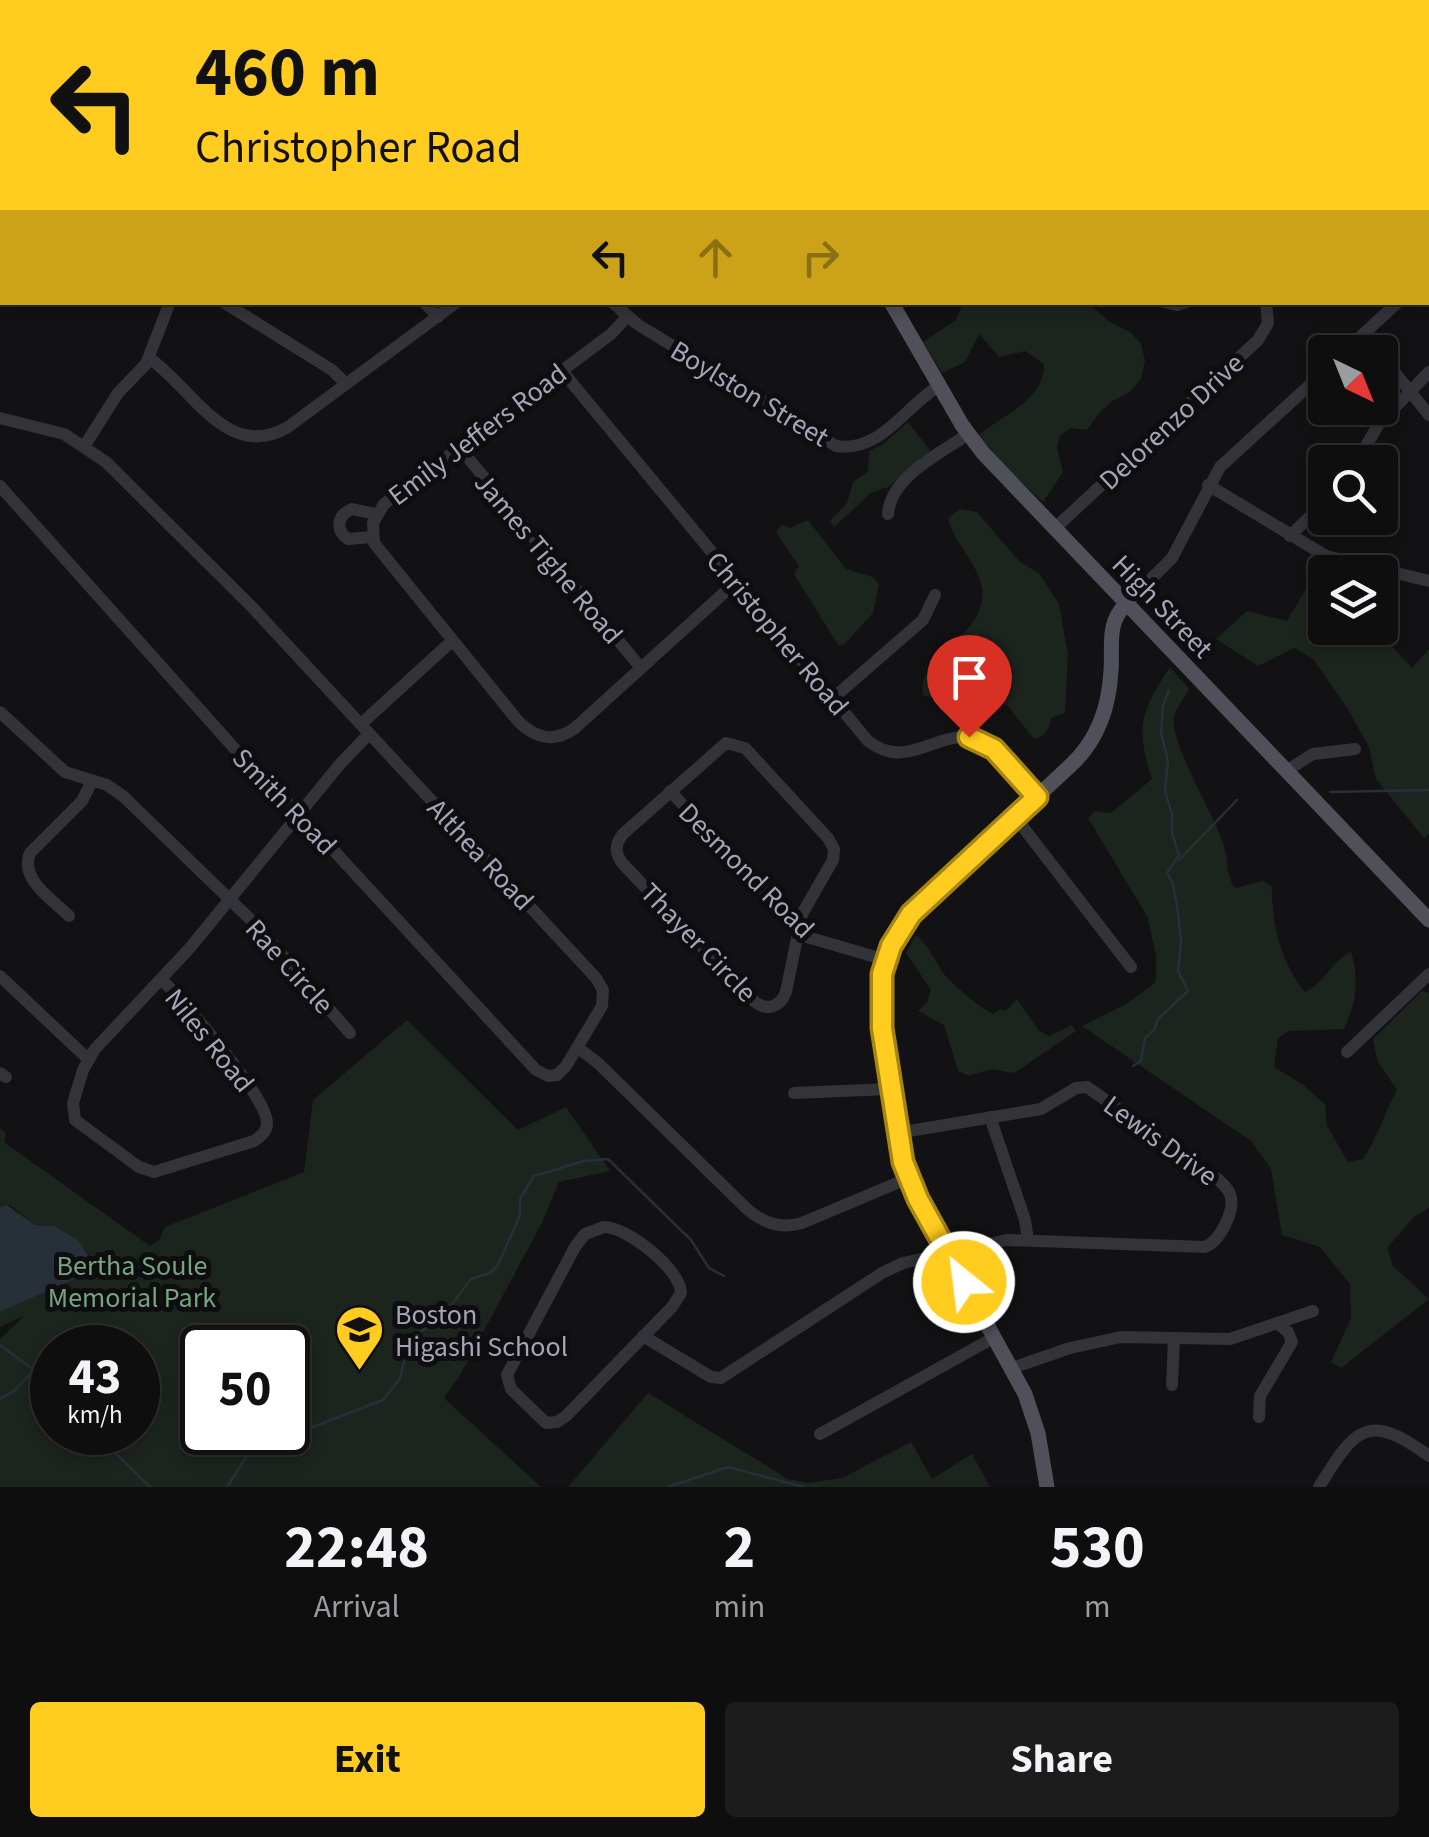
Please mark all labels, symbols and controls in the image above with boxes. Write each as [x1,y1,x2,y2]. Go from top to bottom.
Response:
text: 460 m [195,23,380,123]
icon: left [30,40,160,170]
text: Christopher Road [195,116,522,180]
icon: left [583,230,638,285]
icon: ahead [688,230,743,285]
icon: right [793,230,848,285]
street label: Boylston Street [663,331,837,457]
north arrow [1308,335,1398,425]
map controls [1308,335,1398,645]
street label: Delorenzo Drive [1090,344,1253,499]
street label: Emily Jeffers Road [380,354,575,515]
button: search [1308,445,1398,535]
street label: James Tighe Road [465,464,632,653]
street label: Christopher Road [697,543,858,724]
street label: High Street [1103,546,1222,668]
button: layers [1308,555,1398,645]
pin [927,635,1012,738]
icon: arrive [942,650,997,705]
street label: Smith Road [223,739,346,864]
street label: Althea Road [418,790,543,920]
street label: Desmond Road [669,794,823,948]
street label: Thayer Circle [631,874,766,1011]
street label: Rae Circle [236,910,343,1023]
street label: Niles Road [155,980,264,1101]
street label: Lewis Drive [1095,1086,1226,1196]
position arrow [912,1230,1016,1334]
park label: Bertha Soule Memorial Park [48,1246,216,1318]
place label: Boston Higashi School [395,1295,568,1367]
school or university icon: Boston Higashi School [334,1304,386,1372]
speed limit sign: 50 [180,1325,310,1455]
text: 43 [69,1342,121,1413]
text: km/h [67,1397,123,1433]
text: 22:48 [284,1506,429,1591]
text: 2 [724,1506,755,1591]
text: 530 [1050,1506,1145,1591]
text: Arrival [314,1584,400,1630]
text: min [713,1584,765,1630]
text: m [1084,1584,1110,1630]
button: Exit [30,1702,705,1817]
button: Share [725,1702,1399,1817]

